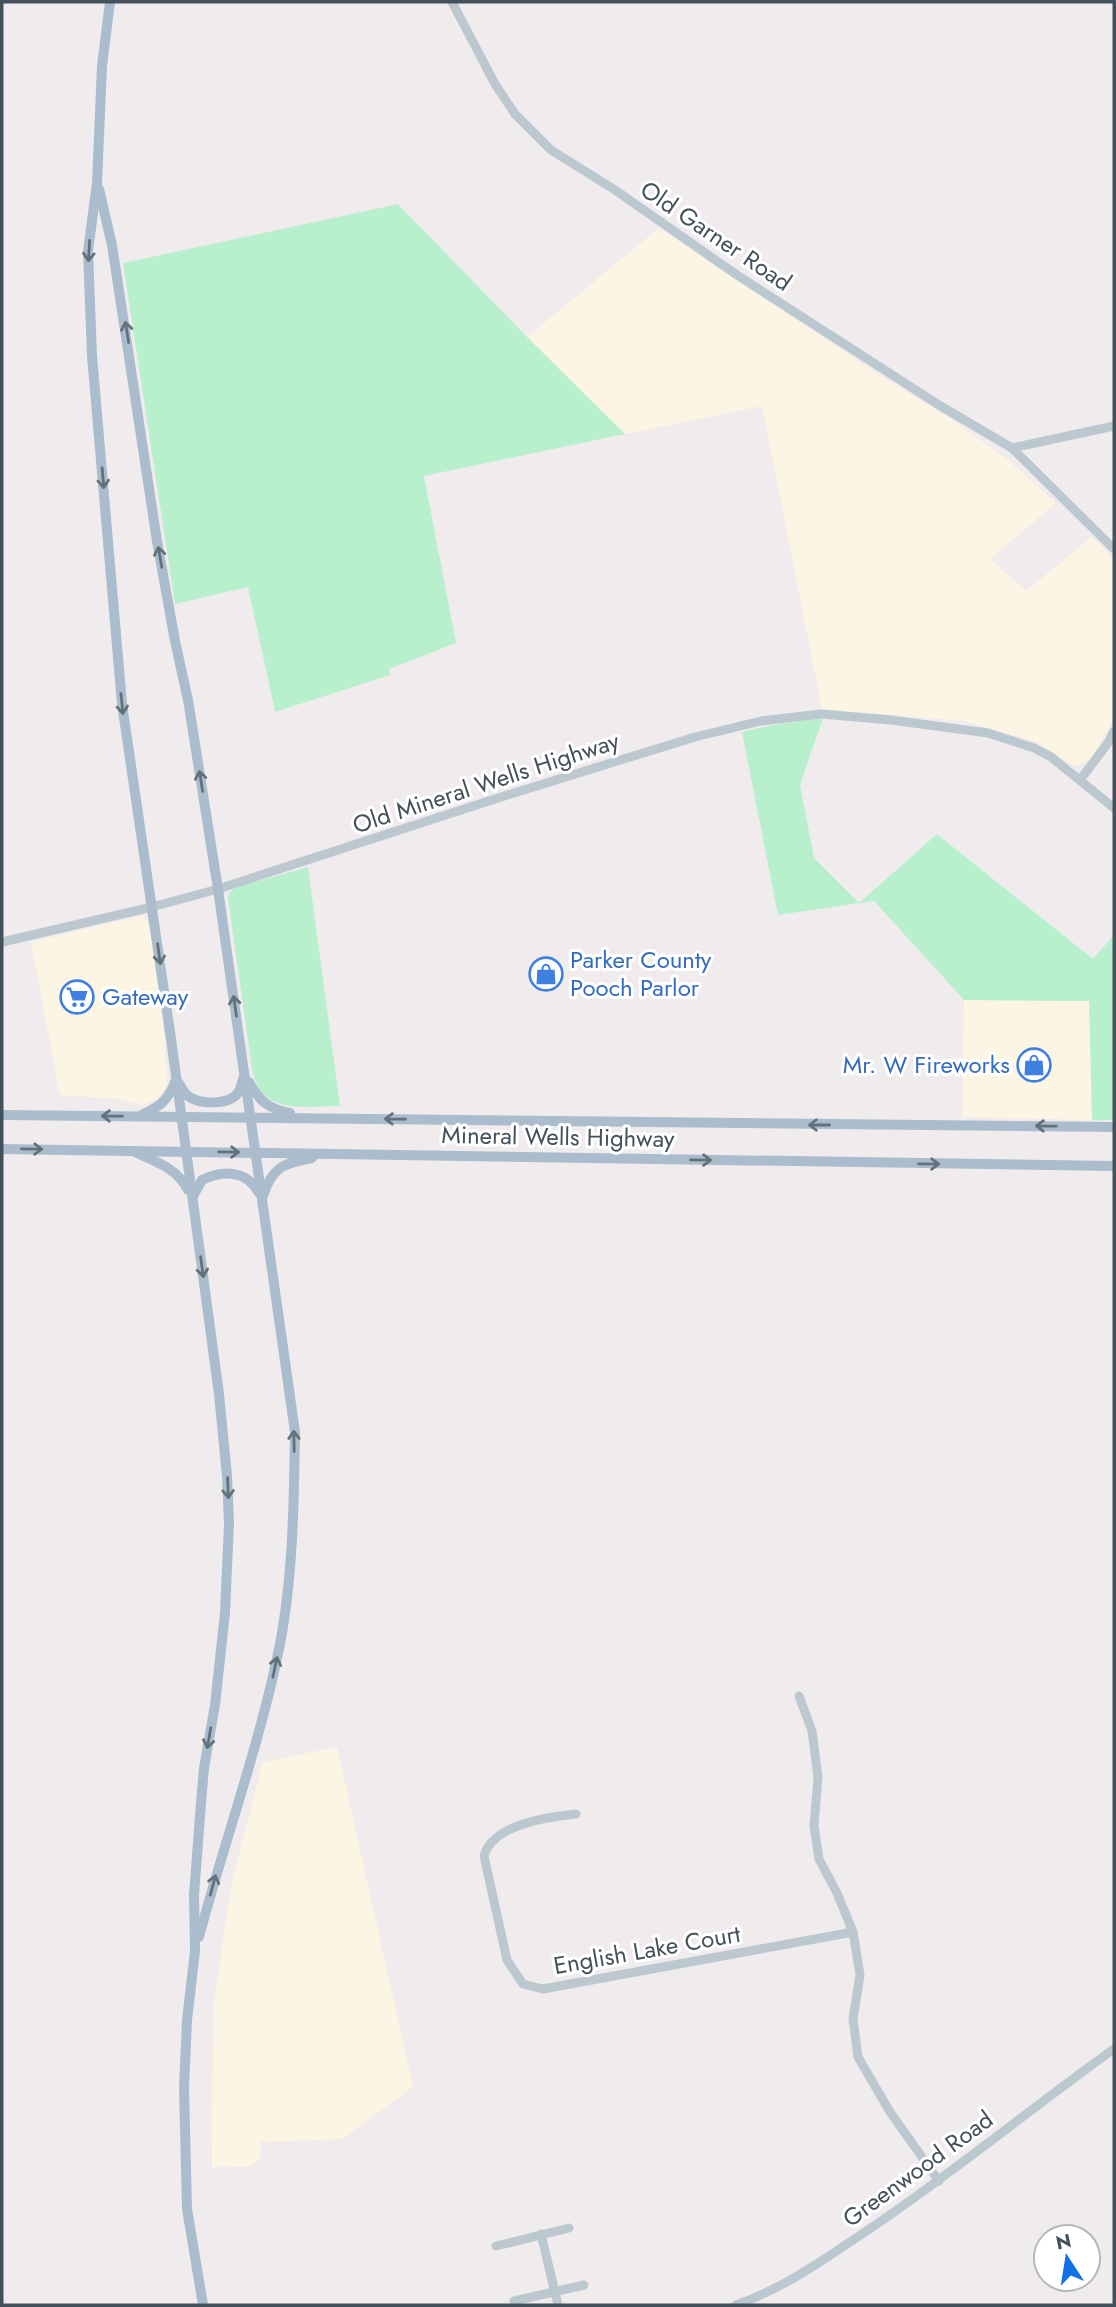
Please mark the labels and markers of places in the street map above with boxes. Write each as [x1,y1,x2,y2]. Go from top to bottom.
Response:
place label: Parker County Pooch Parlor [570,942,712,1005]
shop icon: Parker County Pooch Parlor [527,955,565,993]
supermarket icon: Gateway [58,978,96,1016]
place label: Gateway [102,979,189,1014]
shop icon: Mr. W Fireworks [1015,1046,1053,1084]
place label: Mr. W Fireworks [843,1047,1010,1082]

